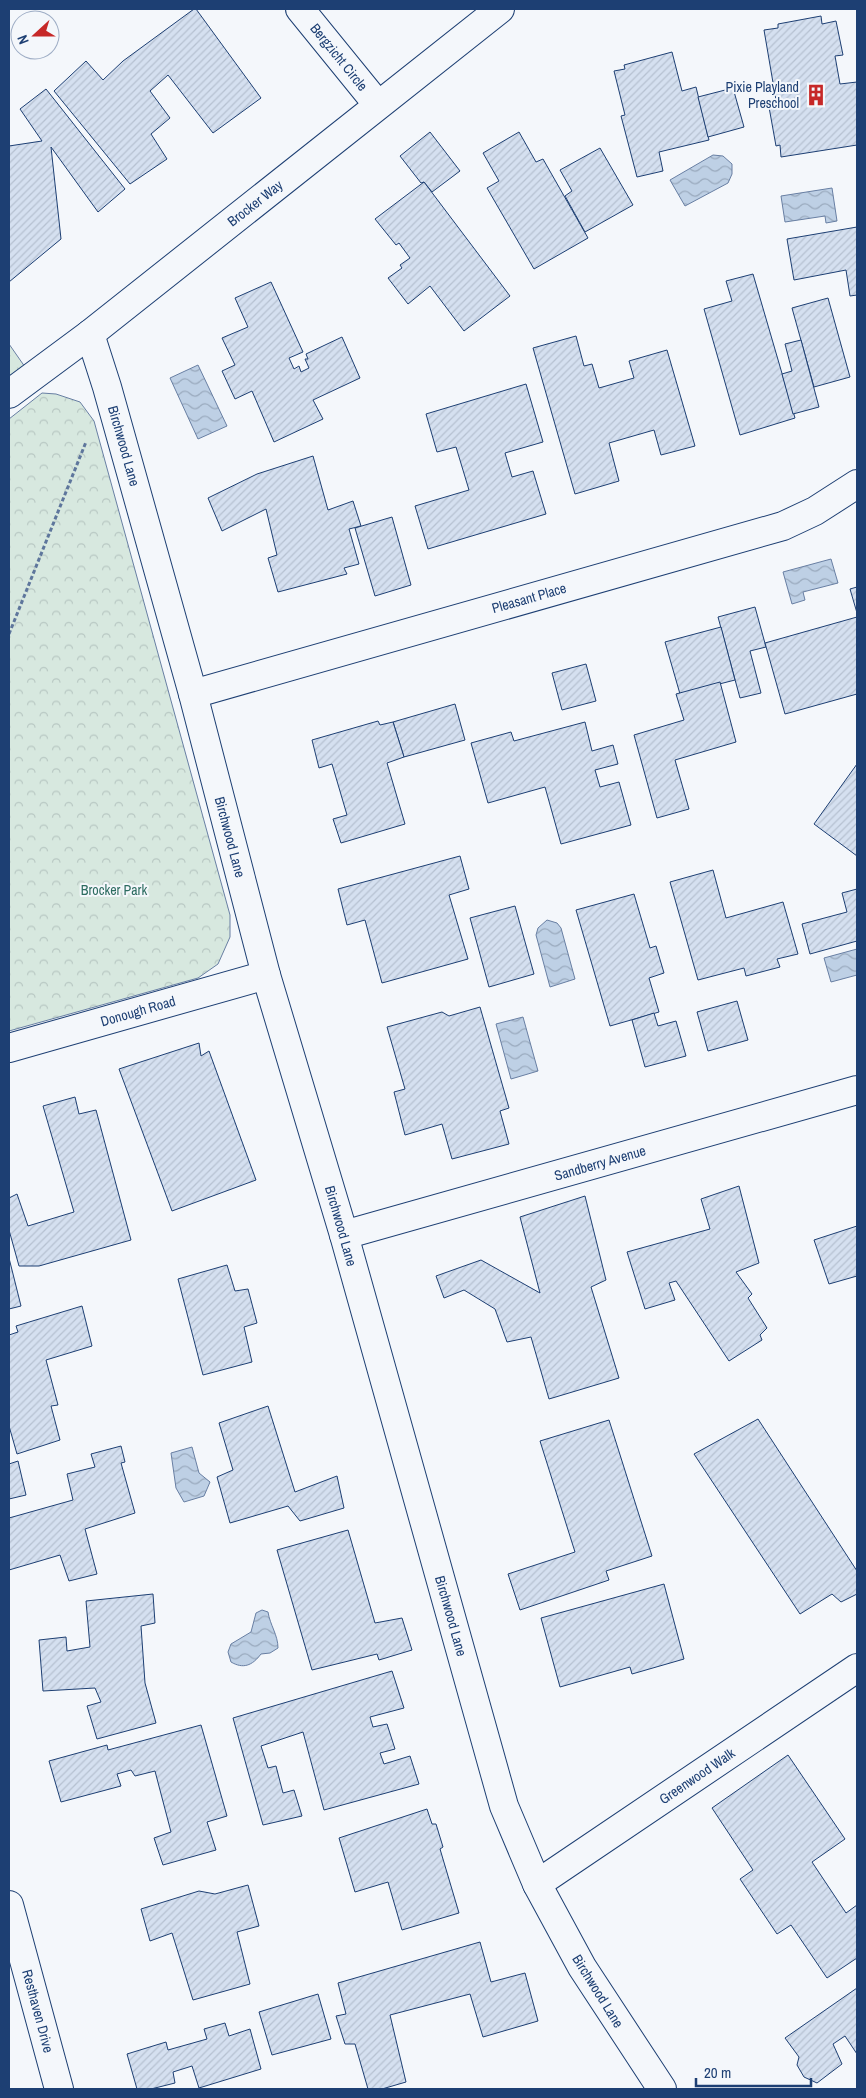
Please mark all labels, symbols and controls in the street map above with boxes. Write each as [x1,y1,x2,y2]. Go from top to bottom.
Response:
north arrow [10,10,60,60]
street label: Bergzicht Circle [306,20,372,94]
text: N [13,33,33,47]
place label: Pixie Playland Preschool [726,78,799,112]
building icon: Pixie Playland Preschool [803,82,829,108]
street label: Brocker Way [224,176,286,230]
street label: Birchwood Lane [104,404,144,488]
street label: Pleasant Place [490,579,568,617]
street label: Birchwood Lane [211,795,249,879]
park label: Brocker Park [81,881,147,899]
street label: Donough Road [98,992,178,1030]
street label: Sandberry Avenue [552,1141,648,1185]
street label: Birchwood Lane [321,1184,361,1268]
street label: Birchwood Lane [431,1574,471,1658]
street label: Greenwood Walk [656,1744,739,1808]
street label: Birchwood Lane [568,1951,628,2031]
street label: Resthaven Drive [18,1967,58,2055]
scale bar [696,2056,811,2088]
text: 20 m [704,2062,731,2083]

